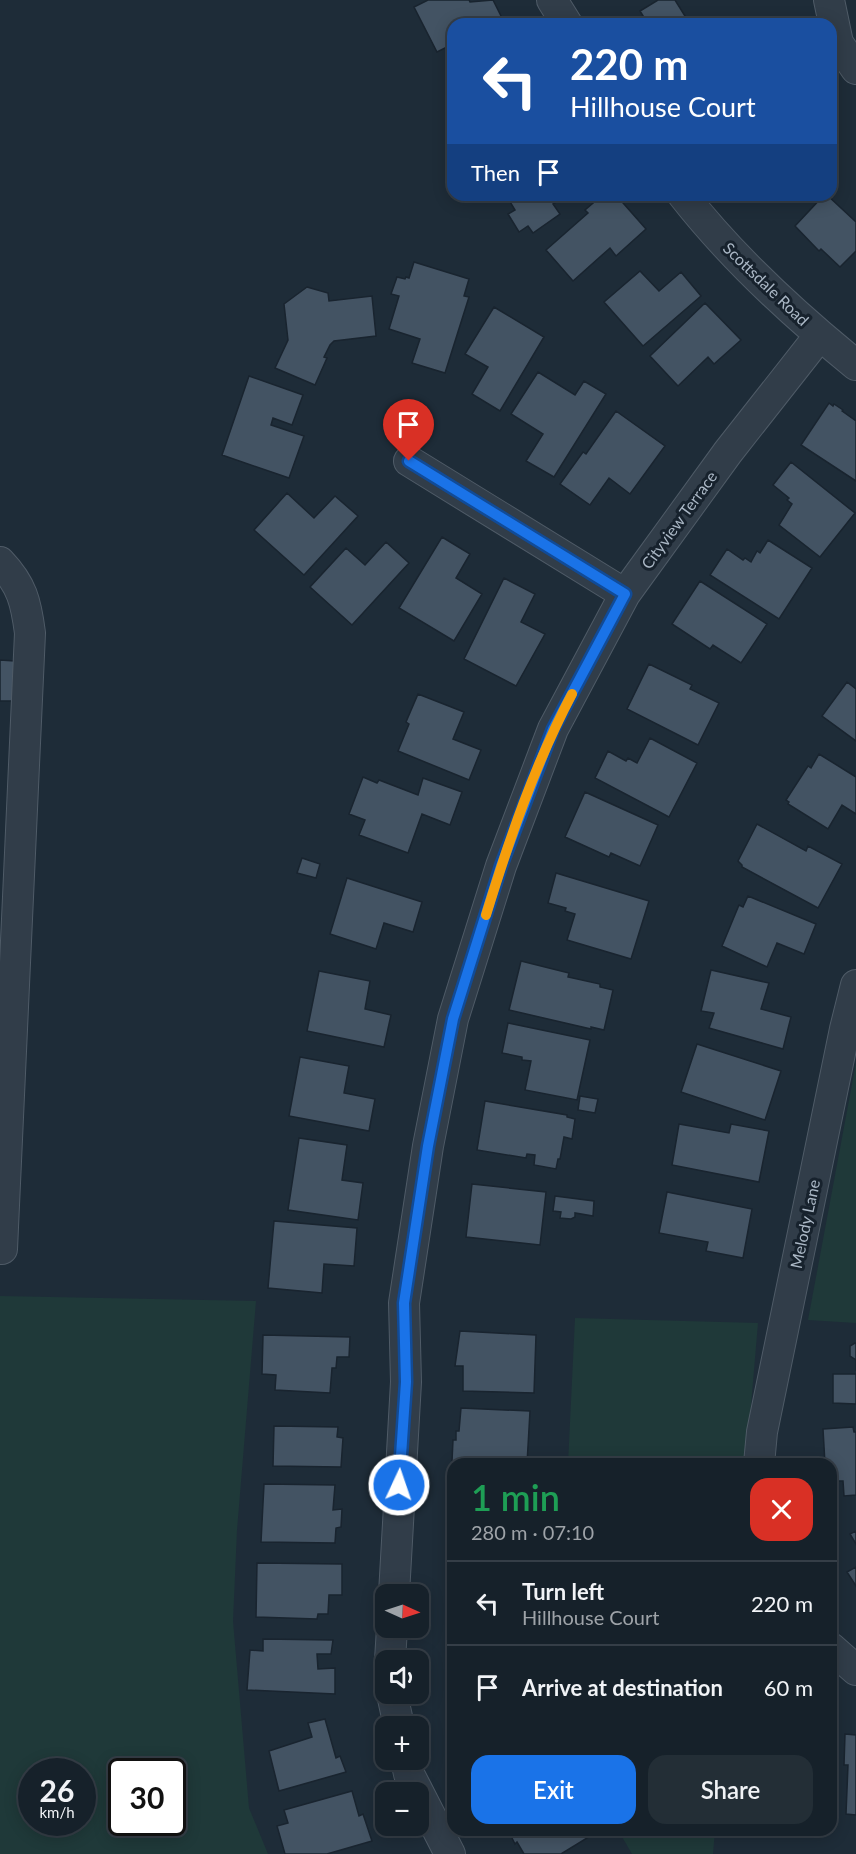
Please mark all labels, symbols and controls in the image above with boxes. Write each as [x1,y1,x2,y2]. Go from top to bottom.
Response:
text: 220 m [570,39,688,89]
icon: left [471,42,549,120]
text: Hillhouse Court [570,90,756,123]
icon: arrive [532,156,565,189]
text: Then [471,159,520,186]
street label: Scottsdale Road [720,238,813,329]
pin [383,399,434,461]
icon: arrive [392,408,425,441]
street label: Cityview Terrace [637,467,720,572]
street label: Melody Lane [786,1178,823,1270]
position arrow [367,1453,431,1517]
text: 1 min [471,1475,560,1519]
button: close [750,1478,813,1541]
text: 280 m · 07:10 [471,1520,594,1544]
text: Turn left [522,1578,604,1605]
north arrow [375,1584,429,1638]
map controls [375,1584,429,1836]
icon: left [471,1587,504,1620]
text: 220 m [751,1590,813,1617]
text: Hillhouse Court [522,1605,659,1629]
button: sound [375,1650,429,1704]
icon: arrive [471,1671,504,1704]
text: Arrive at destination [522,1674,723,1701]
text: 60 m [764,1674,813,1701]
button: + [375,1716,429,1770]
button: Exit [471,1755,636,1824]
button: Share [648,1755,813,1824]
speed limit sign: 30 [108,1758,186,1836]
text: 26 [40,1772,74,1808]
button: − [375,1782,429,1836]
text: km/h [39,1803,75,1821]

